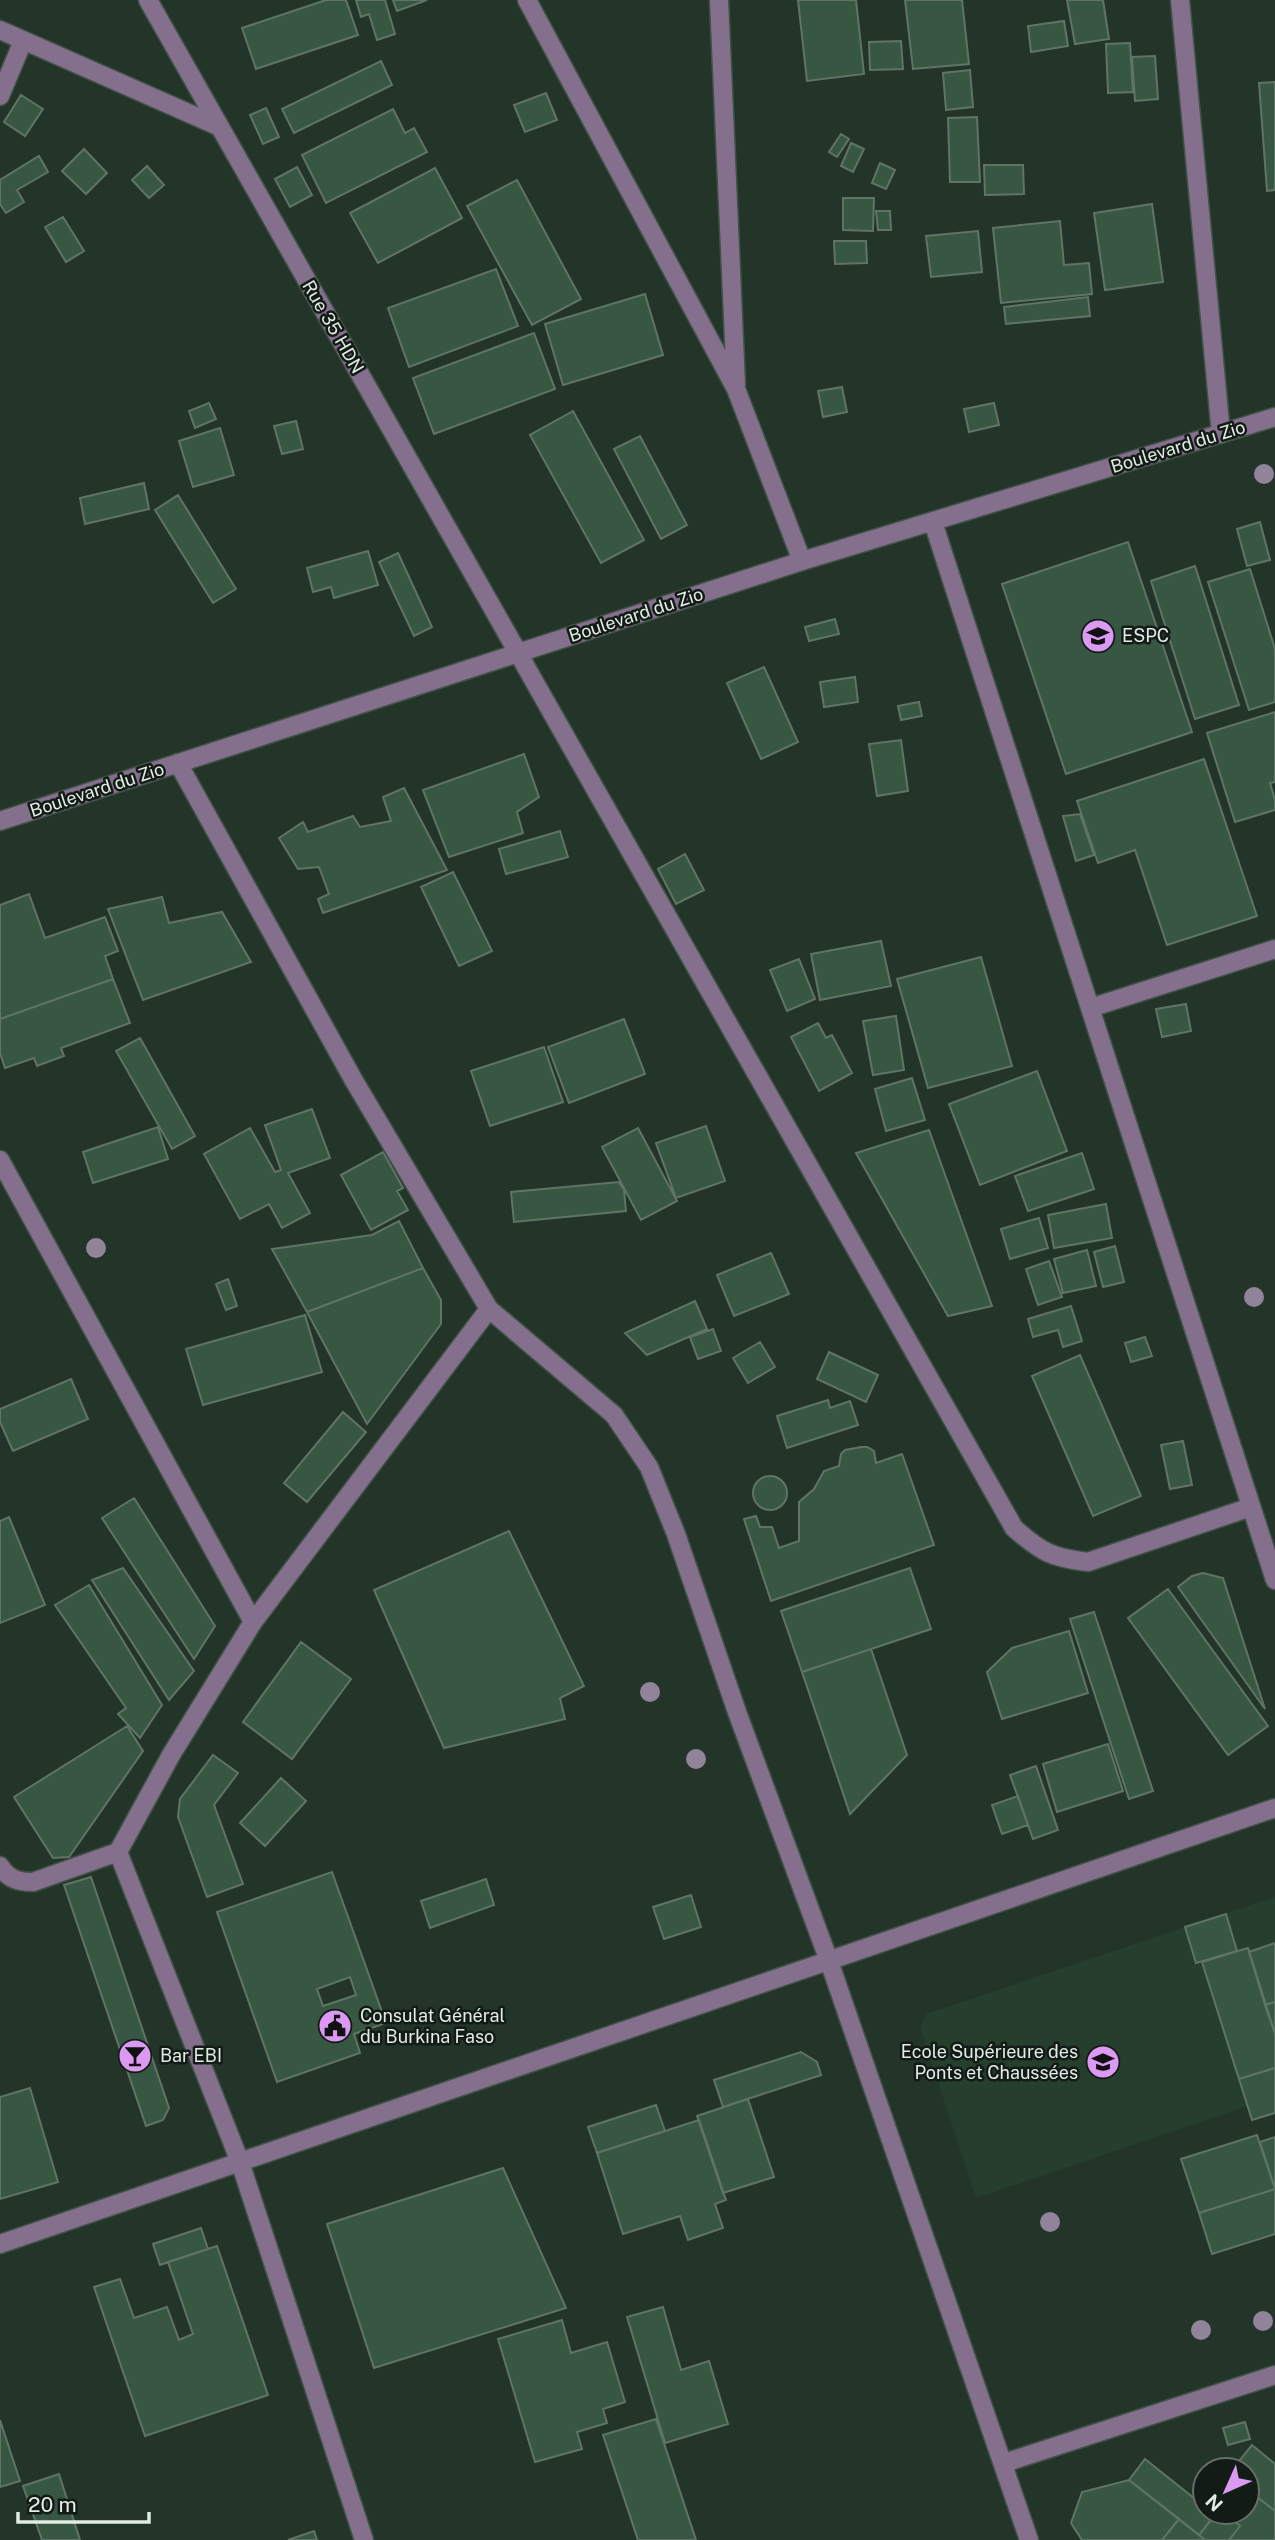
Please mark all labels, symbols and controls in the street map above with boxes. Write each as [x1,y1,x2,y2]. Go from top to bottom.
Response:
street label: Rue 35 HDN [298,276,369,377]
street label: Boulevard du Zio [1108,416,1248,477]
street label: Boulevard du Zio [566,583,706,646]
school or university icon: ESPC [1079,617,1117,655]
place label: ESPC [1122,625,1169,646]
street label: Boulevard du Zio [27,758,167,821]
place label: Consulat Général du Burkina Faso [360,2005,505,2047]
public building icon: Consulat Général du Burkina Faso [316,2007,354,2045]
bar icon: Bar EBI [116,2037,154,2075]
place label: Ecole Supérieure des Ponts et Chaussées [901,2041,1078,2083]
school or university icon: Ecole Supérieure des Ponts et Chaussées [1084,2043,1122,2081]
place label: Bar EBI [160,2045,222,2066]
north arrow [1191,2456,1261,2526]
scale bar [18,2480,149,2524]
text: N [1201,2490,1227,2516]
text: 20 m [28,2492,77,2517]

